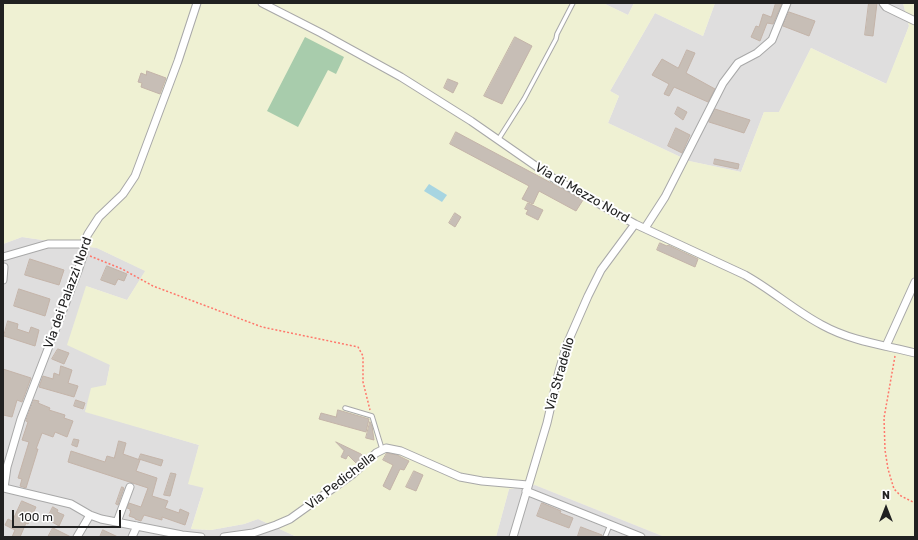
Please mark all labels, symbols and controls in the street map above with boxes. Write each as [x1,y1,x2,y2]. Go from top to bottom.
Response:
street label: Via di Mezzo Nord [532,160,632,226]
street label: Via dei Palazzi Nord [41,235,95,351]
street label: Via Stradello [542,335,578,413]
street label: Via Pedichella [303,449,379,513]
north arrow [866,488,906,528]
text: N [882,489,890,502]
scale bar [14,502,123,528]
text: 100 m [19,510,53,524]

